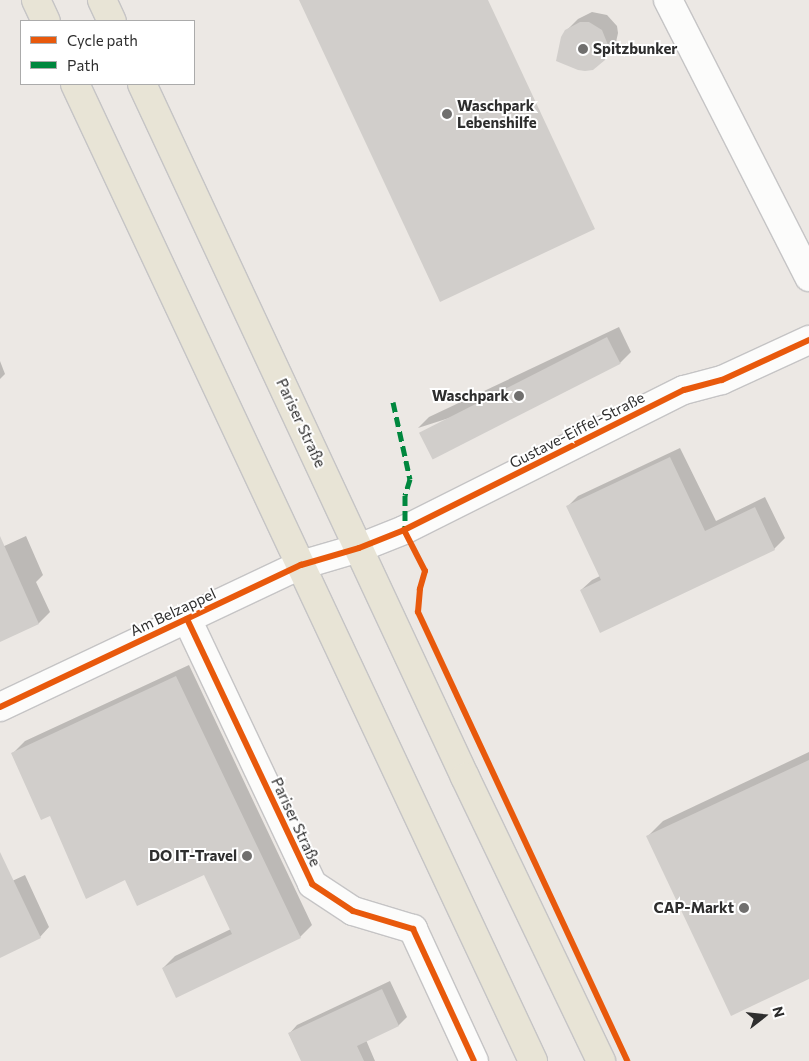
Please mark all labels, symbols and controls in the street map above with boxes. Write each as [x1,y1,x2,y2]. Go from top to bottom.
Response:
legend [20,20,195,85]
text: Cycle path [67,31,138,49]
place label: Spitzbunker [593,40,678,58]
marker: Spitzbunker [577,43,589,55]
text: Path [67,56,99,74]
place label: Waschpark Lebenshilfe [457,96,537,131]
marker: Waschpark Lebenshilfe [441,108,453,120]
street label: Pariser Straße [273,376,329,470]
place label: Waschpark [432,387,509,405]
street label: Gustave-Eiffel-Straße [506,388,648,472]
marker: Waschpark [513,390,525,402]
street label: Am Belzappel [127,584,219,640]
street label: Pariser Straße [268,775,324,869]
place label: DO IT-Travel [149,847,237,865]
marker: DO IT-Travel [241,850,253,862]
place label: CAP-Markt [654,899,734,917]
marker: CAP-Markt [738,902,750,914]
north arrow [739,991,789,1041]
text: N [769,1004,789,1019]

